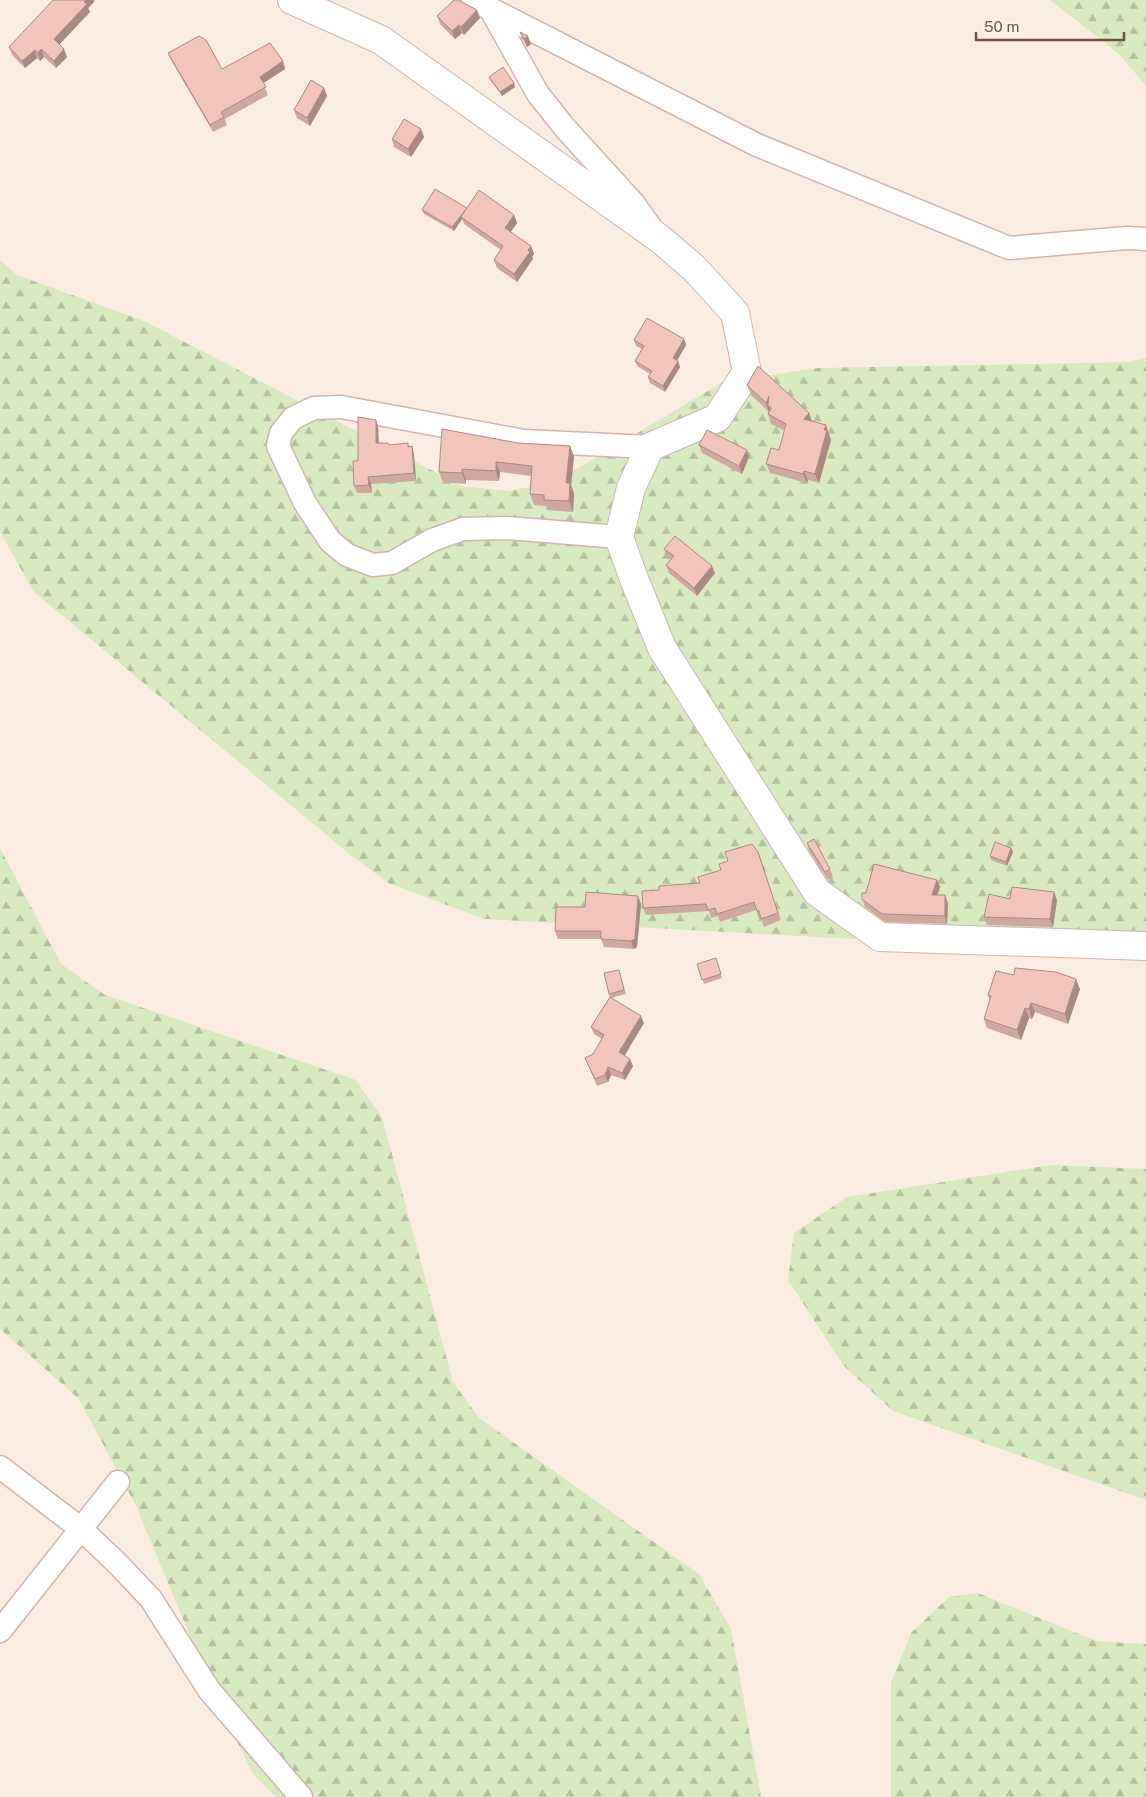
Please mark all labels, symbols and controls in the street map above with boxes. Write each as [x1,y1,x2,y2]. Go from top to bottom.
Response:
scale bar [976,10,1124,42]
text: 50 m [984,18,1019,35]

